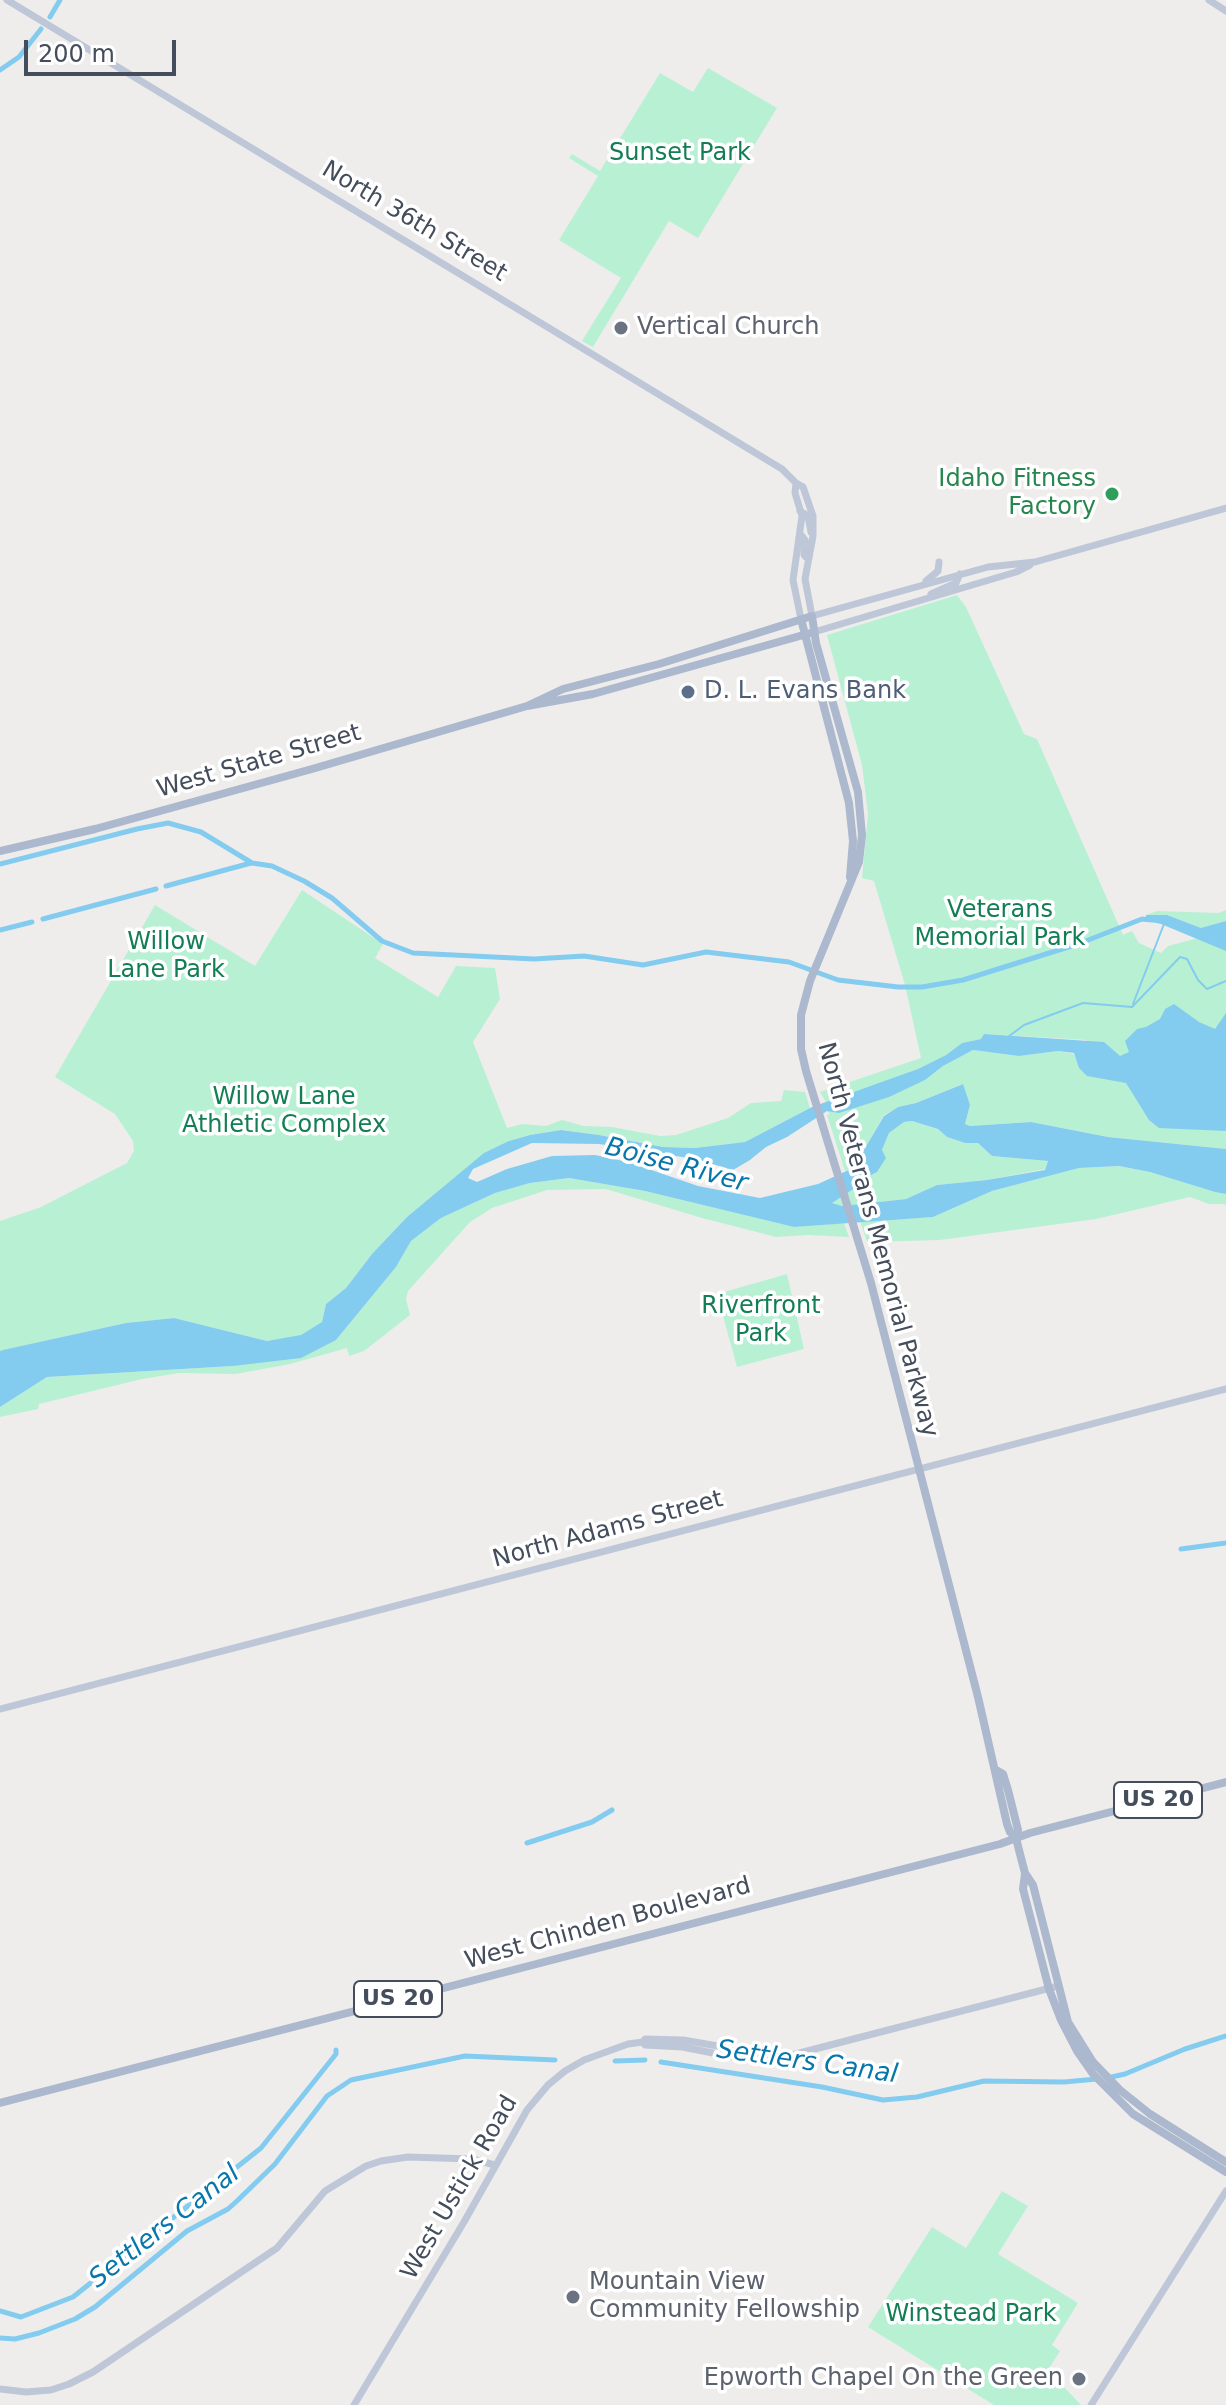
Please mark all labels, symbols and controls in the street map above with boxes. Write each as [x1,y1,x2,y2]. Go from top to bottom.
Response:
scale bar [28,24,180,74]
text: 200 m [38,40,115,68]
park label: Sunset Park [609,140,751,168]
street label: North 36th Street [316,155,512,289]
place label: Vertical Church [637,314,819,342]
marker: Vertical Church [612,319,630,337]
place label: Idaho Fitness Factory [938,466,1096,522]
marker: Idaho Fitness Factory [1103,485,1121,503]
place label: D. L. Evans Bank [704,678,906,706]
marker: D. L. Evans Bank [679,683,697,701]
street label: West State Street [154,719,364,805]
park label: Veterans Memorial Park [915,897,1085,953]
park label: Willow Lane Park [107,929,225,985]
street label: North Veterans Memorial Parkway [810,1039,944,1441]
park label: Willow Lane Athletic Complex [182,1084,386,1140]
water label: Boise River [601,1132,751,1200]
park label: Riverfront Park [701,1293,821,1349]
street label: North Adams Street [490,1485,726,1575]
road number: US 20 [1114,1782,1202,1818]
street label: West Chinden Boulevard [462,1872,754,1976]
road number: US 20 [354,1981,442,2017]
water label: Settlers Canal [715,2035,899,2091]
street label: West Ustick Road [396,2091,524,2285]
water label: Settlers Canal [84,2159,246,2295]
place label: Mountain View Community Fellowship [589,2269,860,2325]
marker: Mountain View Community Fellowship [564,2288,582,2306]
park label: Winstead Park [885,2301,1057,2329]
place label: Epworth Chapel On the Green [704,2365,1063,2393]
marker: Epworth Chapel On the Green [1070,2370,1088,2388]

